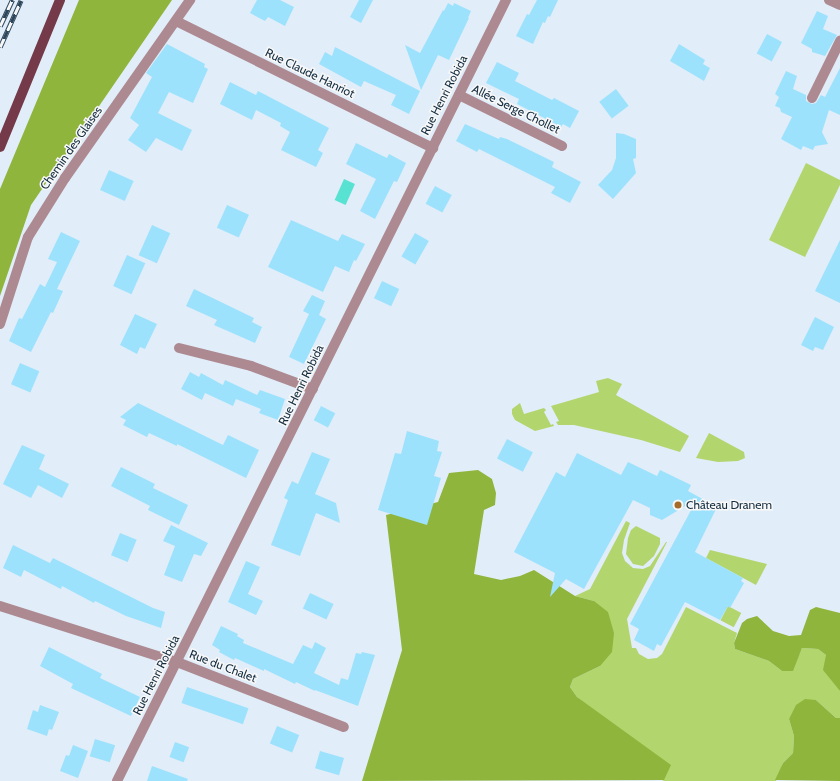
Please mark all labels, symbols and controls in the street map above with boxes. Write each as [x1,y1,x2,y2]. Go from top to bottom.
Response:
street label: Rue Claude Hanriot [263,45,357,101]
street label: Rue Henri Robida [418,53,470,137]
street label: Allée Serge Chollet [470,82,562,136]
street label: Chemin des Glaises [37,104,105,192]
street label: Rue Henri Robida [275,342,327,428]
place label: Château Dranem [686,498,772,512]
marker: Château Dranem [673,500,683,510]
street label: Rue Henri Robida [130,633,182,717]
street label: Rue du Chalet [188,647,258,685]

